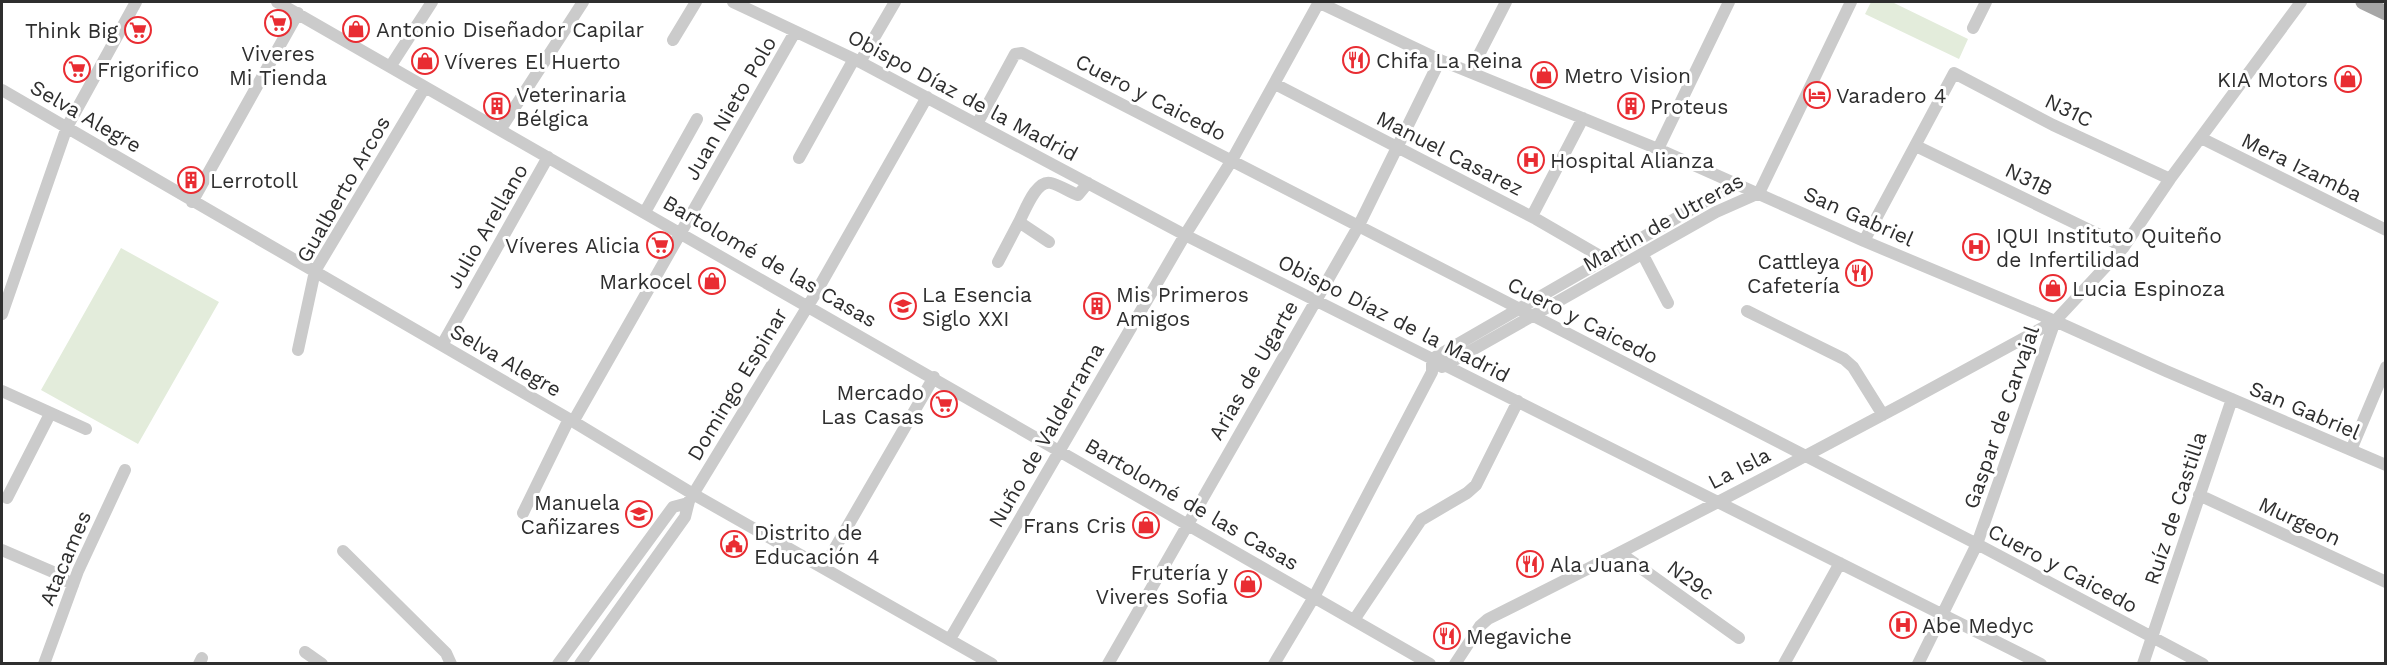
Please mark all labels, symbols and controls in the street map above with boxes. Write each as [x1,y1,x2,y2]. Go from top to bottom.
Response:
supermarket icon: Viveres Mi Tienda [263,8,293,38]
shop icon: Antonio Diseñador Capilar [341,14,371,44]
supermarket icon: Think Big [123,15,153,45]
place label: Antonio Diseñador Capilar [376,17,645,42]
place label: Think Big [25,18,119,43]
street label: Obispo Díaz de la Madrid [844,24,1082,166]
street label: Juan Nieto Polo [679,31,781,185]
place label: Viveres Mi Tienda [229,41,327,90]
restaurant icon: Chifa La Reina [1341,45,1371,75]
shop icon: Víveres El Huerto [410,46,440,76]
street label: Cuero y Caicedo [1071,48,1231,146]
place label: Chifa La Reina [1376,48,1523,73]
place label: Víveres El Huerto [444,49,621,74]
supermarket icon: Frigorifico [62,54,92,84]
place label: Frigorifico [97,57,199,82]
shop icon: Metro Vision [1529,60,1559,90]
place label: Metro Vision [1564,63,1691,88]
shop icon: KIA Motors [2333,64,2363,94]
place label: KIA Motors [2217,67,2328,92]
street label: Selva Alegre [26,74,146,158]
hotel icon: Varadero 4 [1802,80,1832,110]
place label: Veterinaria Bélgica [516,82,627,131]
place label: Varadero 4 [1836,83,1947,108]
street label: N31C [2041,88,2097,132]
building icon: Veterinaria Bélgica [482,91,512,121]
building icon: Proteus [1616,91,1646,121]
place label: Proteus [1650,94,1728,119]
street label: Manuel Casarez [1372,105,1528,201]
street label: Gualberto Arcos [291,111,395,267]
street label: Mera Izamba [2238,127,2366,207]
hospital icon: Hospital Alianza [1516,145,1546,175]
place label: Hospital Alianza [1550,148,1714,173]
street label: N31B [2001,157,2057,201]
street label: Julio Arellano [441,159,533,293]
building icon: Lerrotoll [176,165,206,195]
street label: Martin de Utreras [1578,167,1748,277]
place label: Lerrotoll [210,168,298,193]
street label: San Gabriel [1800,181,1919,252]
street label: Bartolomé de las Casas [659,190,881,332]
place label: IQUI Instituto Quiteño de Infertilidad [1996,223,2222,272]
supermarket icon: Víveres Alicia [645,230,675,260]
hospital icon: IQUI Instituto Quiteño de Infertilidad [1961,232,1991,262]
place label: Víveres Alicia [505,233,640,258]
street label: Obispo Díaz de la Madrid [1274,249,1514,387]
place label: Cattleya Cafetería [1747,249,1840,298]
restaurant icon: Cattleya Cafetería [1844,258,1874,288]
shop icon: Markocel [697,266,727,296]
place label: Markocel [599,269,693,294]
street label: Cuero y Caicedo [1503,271,1663,369]
shop icon: Lucia Espinoza [2038,273,2068,303]
place label: Lucia Espinoza [2072,276,2225,301]
place label: La Esencia Siglo XXI [922,282,1032,331]
place label: Mis Primeros Amigos [1116,282,1249,331]
school or university icon: La Esencia Siglo XXI [888,291,918,321]
building icon: Mis Primeros Amigos [1082,291,1112,321]
street label: Arias de Ugarte [1203,296,1303,444]
street label: Domingo Espinar [681,303,793,465]
street label: Selva Alegre [446,318,566,402]
street label: Gaspar de Carvajal [1958,322,2044,512]
street label: Nuño de Valderrama [983,338,1109,532]
street label: San Gabriel [2246,375,2365,445]
place label: Mercado Las Casas [821,380,924,429]
supermarket icon: Mercado Las Casas [929,389,959,419]
street label: Ruíz de Castilla [2138,428,2212,588]
street label: Bartolomé de las Casas [1081,433,1303,575]
street label: La Isla [1704,442,1774,494]
place label: Manuela Cañizares [521,490,620,539]
street label: Murgeon [2255,491,2345,551]
school or university icon: Manuela Cañizares [624,499,654,529]
street label: Atacames [34,507,96,609]
shop icon: Frans Cris [1131,510,1161,540]
place label: Frans Cris [1023,513,1126,538]
street label: Cuero y Caicedo [1984,518,2142,618]
place label: Distrito de Educación 4 [754,520,880,569]
public building icon: Distrito de Educación 4 [719,529,749,559]
restaurant icon: Ala Juana [1515,549,1545,579]
place label: Ala Juana [1550,552,1650,577]
street label: N29c [1662,554,1720,606]
place label: Frutería y Viveres Sofia [1096,560,1228,609]
shop icon: Frutería y Viveres Sofia [1233,569,1263,599]
hospital icon: Abe Medyc [1888,610,1918,640]
place label: Abe Medyc [1922,613,2034,638]
restaurant icon: Megaviche [1432,621,1462,651]
place label: Megaviche [1466,624,1572,649]

